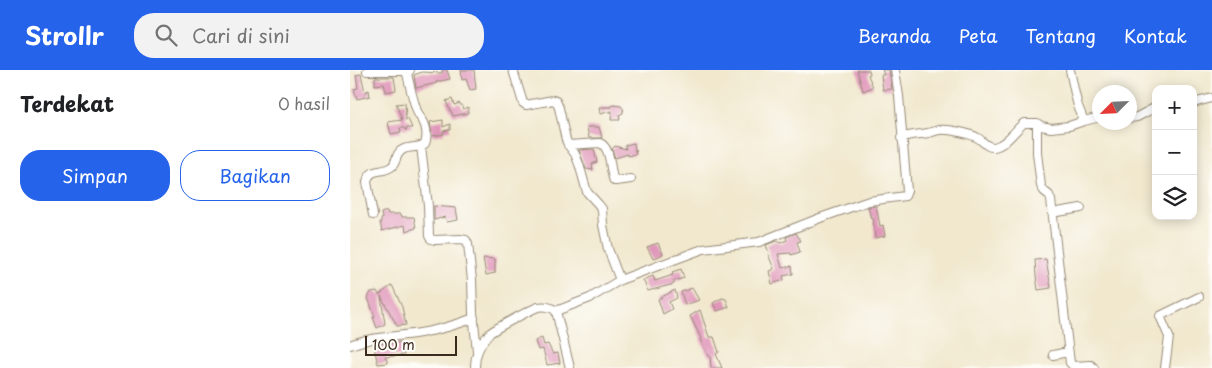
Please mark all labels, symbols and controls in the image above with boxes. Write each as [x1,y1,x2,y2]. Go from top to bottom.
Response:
search box [134,13,484,58]
text: Strollr [25,17,104,53]
icon: search [152,21,180,49]
text: Cari di sini [192,21,290,49]
text: Beranda [858,22,931,49]
text: Peta [959,22,997,49]
text: Tentang [1025,22,1096,49]
text: Kontak [1124,22,1187,49]
north arrow [1092,85,1137,130]
map controls [1152,85,1197,220]
button: + [1152,85,1197,130]
text: Terdekat [20,87,114,119]
text: 0 hasil [278,91,330,115]
button: − [1152,130,1197,175]
button: Simpan [20,150,170,201]
button: Bagikan [180,150,330,201]
button: layers [1152,175,1197,220]
scale bar [365,333,458,356]
text: 100 m [372,334,415,355]

